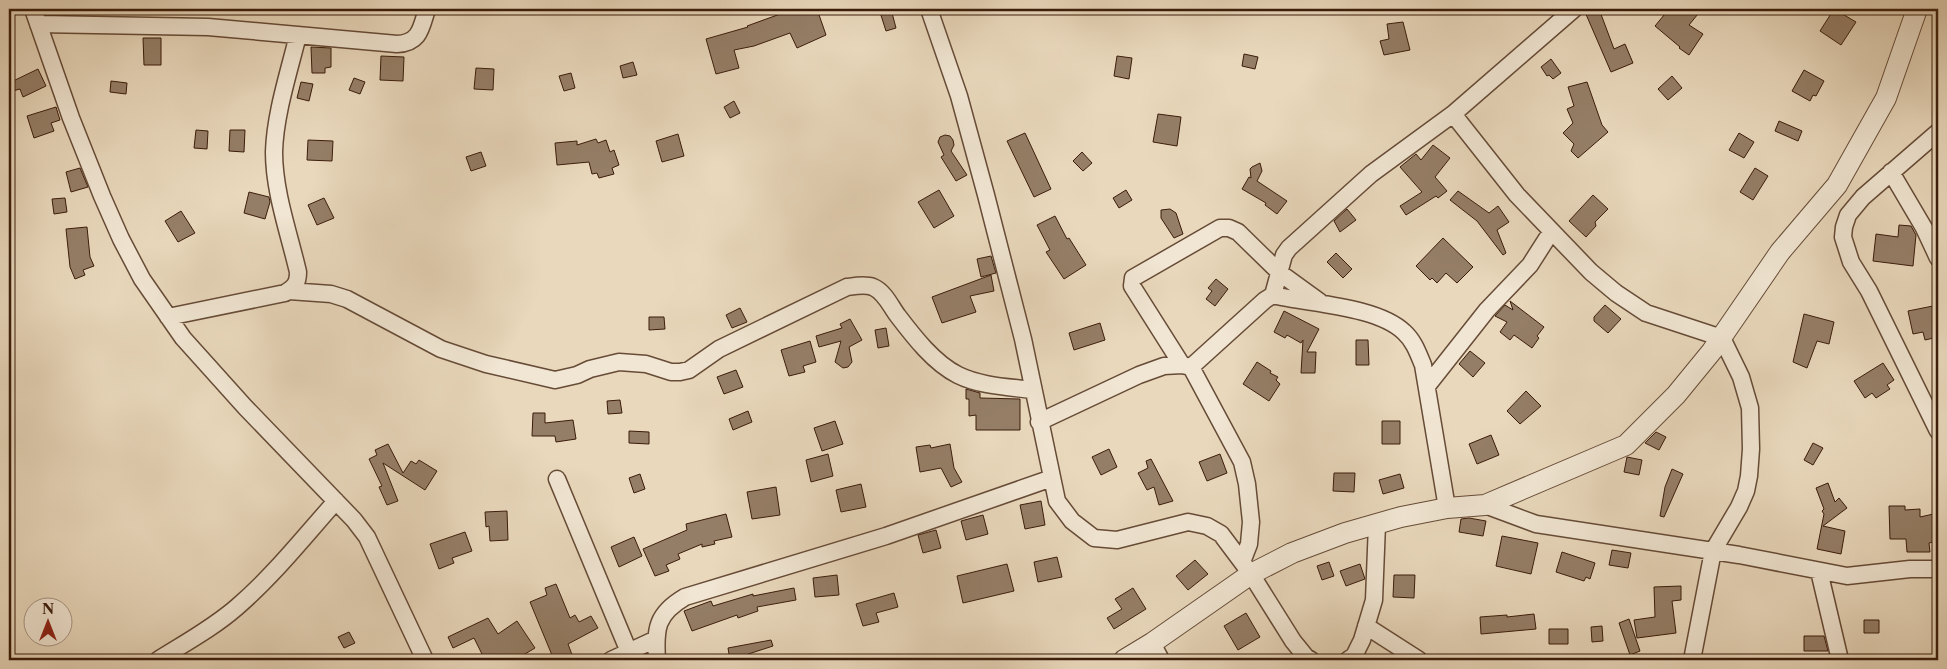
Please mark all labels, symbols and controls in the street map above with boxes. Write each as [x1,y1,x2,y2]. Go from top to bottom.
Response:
north arrow [22,596,72,646]
text: N [42,600,54,618]

